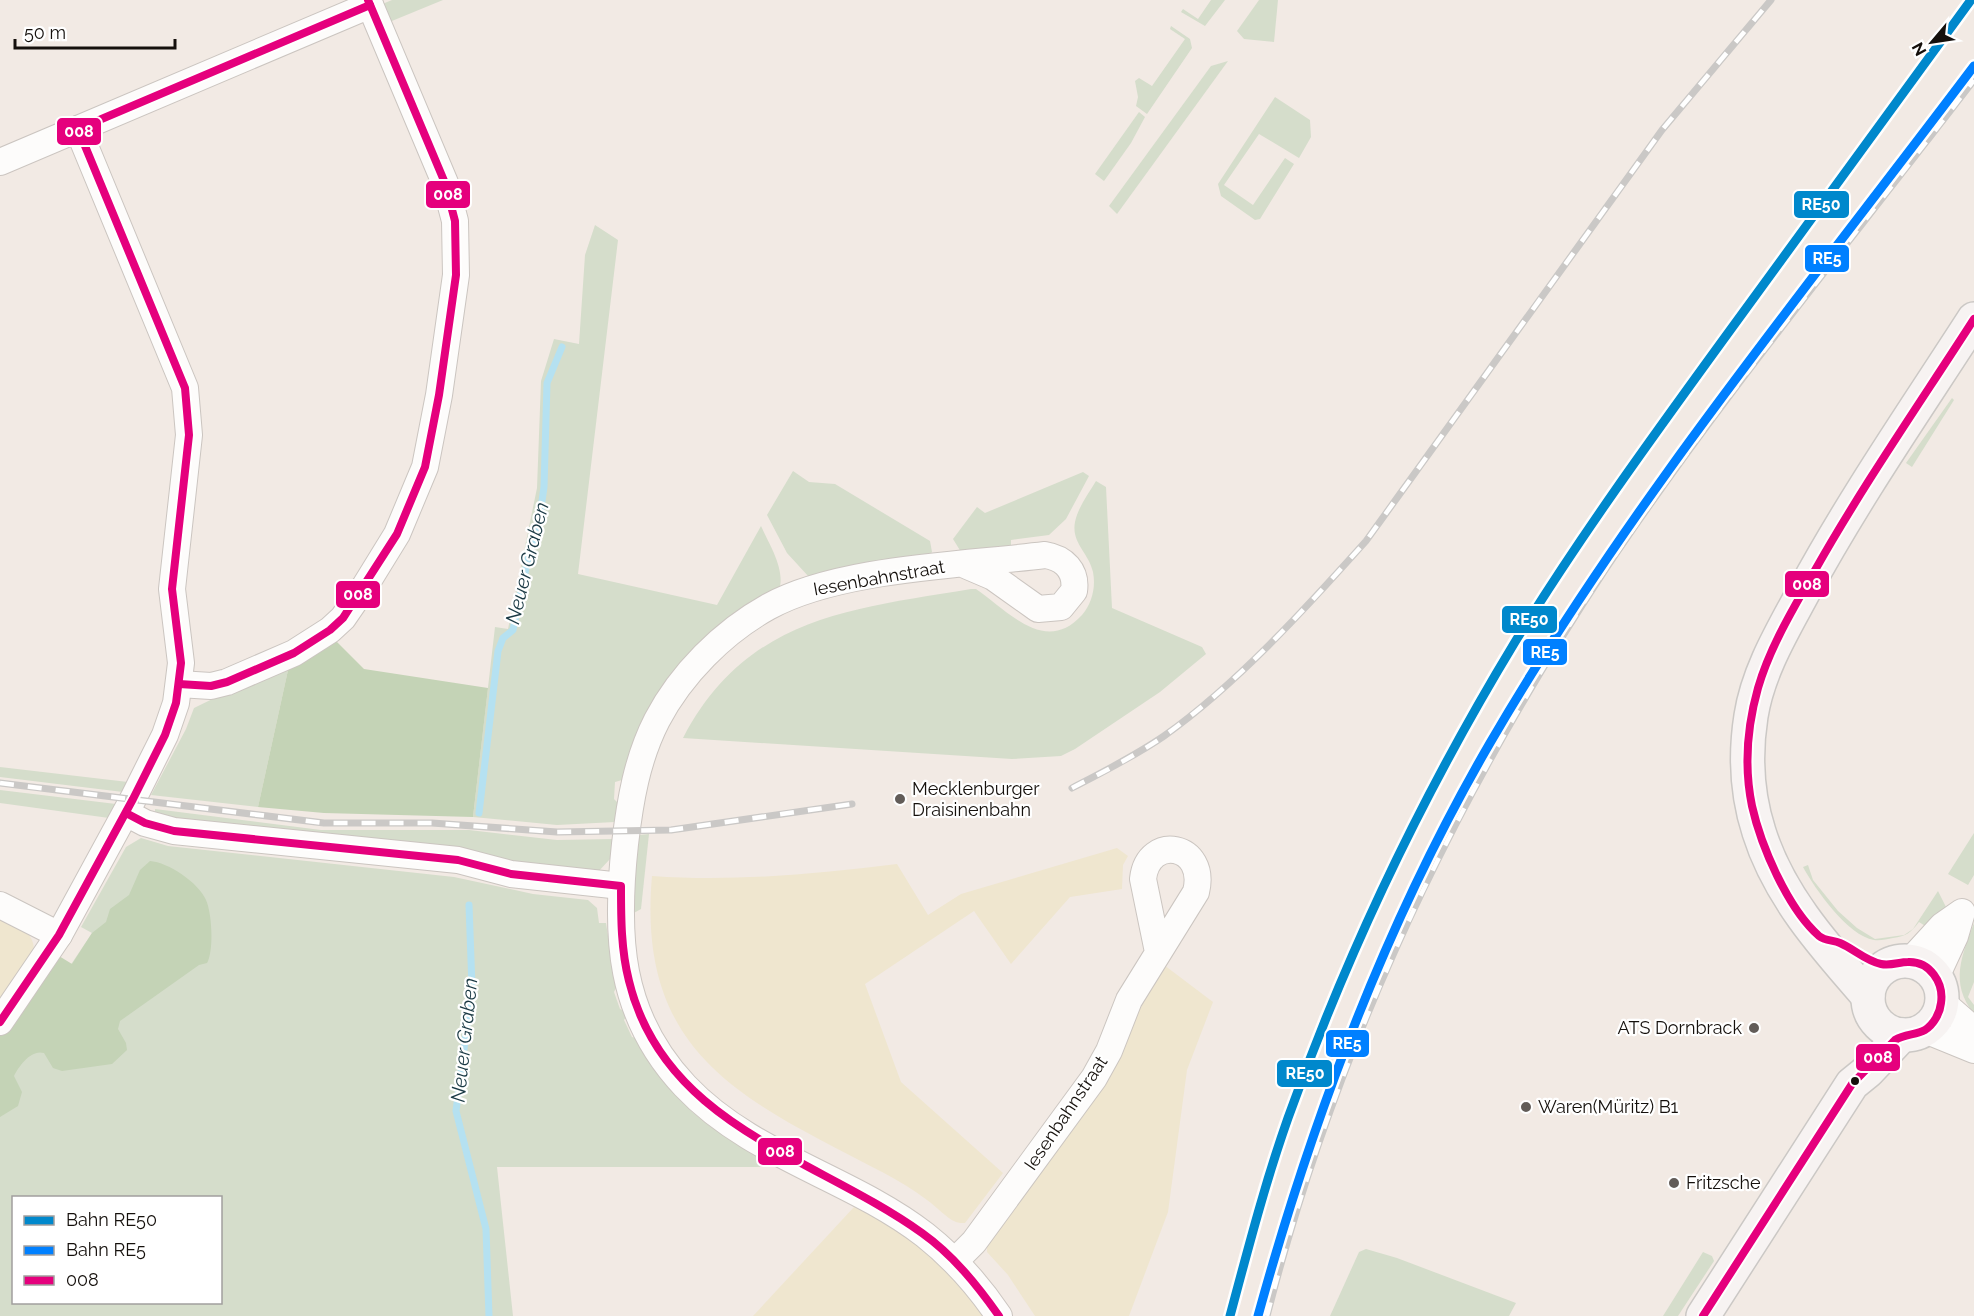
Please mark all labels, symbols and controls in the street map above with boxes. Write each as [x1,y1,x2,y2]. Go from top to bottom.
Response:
scale bar [15,12,176,50]
north arrow [1902,12,1962,72]
text: 50 m [24,22,66,43]
text: N [1908,39,1931,59]
line badge: 008 [56,117,102,146]
text: 008 [64,122,94,141]
line badge: 008 [425,180,471,209]
text: 008 [433,185,463,204]
line badge: RE50 [1793,190,1850,219]
text: RE50 [1802,195,1841,214]
line badge: RE5 [1804,244,1850,273]
text: RE5 [1812,249,1842,268]
water label: Neuer Graben [500,500,554,626]
street label: Iesenbahnstraat [812,556,946,599]
line badge: 008 [1784,570,1830,598]
text: 008 [1792,575,1822,594]
line badge: 008 [335,580,381,609]
text: 008 [343,585,373,604]
line badge: RE50 [1501,605,1558,634]
text: RE50 [1510,610,1549,629]
line badge: RE5 [1522,638,1568,666]
text: RE5 [1530,643,1560,662]
place label: Mecklenburger Draisinenbahn [912,778,1040,820]
marker: Mecklenburger Draisinenbahn [893,792,907,806]
water label: Neuer Graben [446,977,482,1103]
place label: ATS Dornbrack [1618,1017,1742,1038]
marker: ATS Dornbrack [1747,1021,1761,1035]
line badge: RE5 [1325,1029,1370,1058]
text: RE5 [1332,1034,1362,1053]
line badge: 008 [1855,1043,1901,1072]
text: 008 [1863,1048,1893,1067]
street label: Iesenbahnstraat [1020,1052,1112,1174]
line badge: RE50 [1276,1059,1333,1088]
text: RE50 [1286,1064,1325,1083]
unlabelled marker [1849,1075,1861,1087]
place label: Waren(Müritz) B1 [1538,1096,1679,1117]
marker: Waren(Müritz) B1 [1519,1100,1533,1114]
line badge: 008 [757,1137,803,1166]
text: 008 [765,1142,795,1161]
place label: Fritzsche [1686,1172,1761,1193]
marker: Fritzsche [1667,1176,1681,1190]
legend [12,1196,222,1304]
text: Bahn RE50 [66,1209,157,1230]
text: Bahn RE5 [66,1239,146,1260]
text: 008 [66,1269,99,1290]

